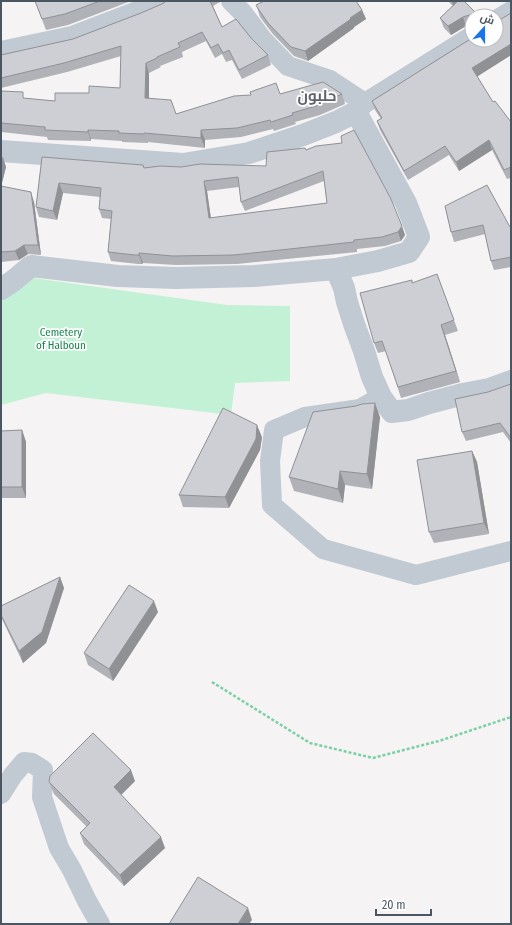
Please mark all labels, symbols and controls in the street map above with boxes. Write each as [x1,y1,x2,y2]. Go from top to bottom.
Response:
north arrow [464,8,504,48]
text: ش [478,11,496,28]
district label: حلبون [298,87,336,105]
park label: Cemetery of Halboun [36,326,86,352]
scale bar [376,891,431,917]
text: 20 m [382,898,406,912]

